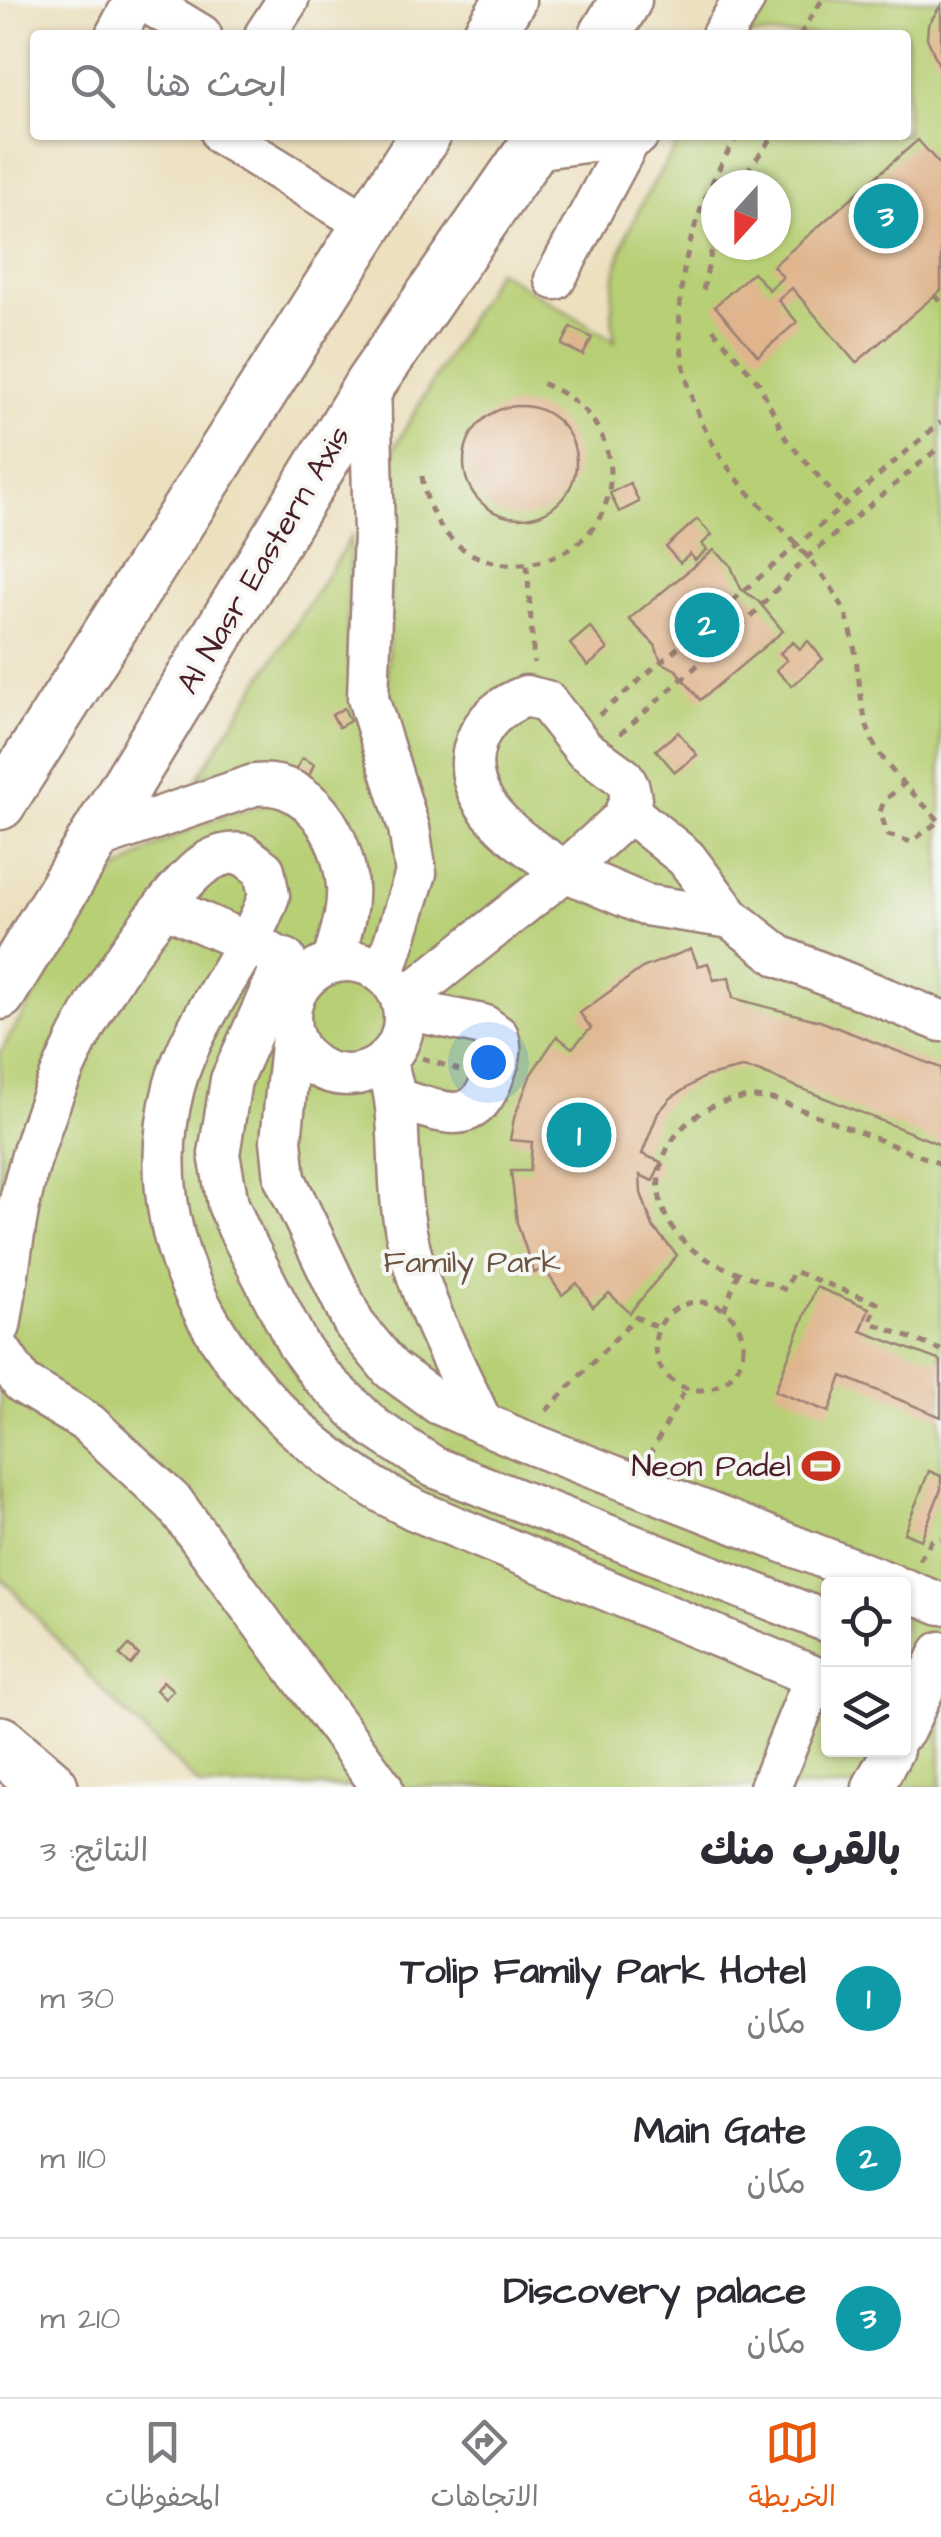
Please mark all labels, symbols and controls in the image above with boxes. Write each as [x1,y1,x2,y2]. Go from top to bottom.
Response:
search box [30,30,911,140]
icon: search [65,58,120,113]
text: ابحث هنا [145,59,287,111]
north arrow [701,170,791,260]
pin: 3 [854,178,918,254]
street label: Al Nasr Eastern Axis [166,417,362,703]
pin: 2 [674,588,740,662]
your location [463,1037,514,1088]
pin: 1 [546,1098,612,1172]
park label: Family Park [383,1240,561,1285]
place label: Neon Padel [631,1444,791,1489]
sports icon: Neon Padel [800,1445,842,1487]
map controls [821,1577,911,1757]
button: locate [821,1577,911,1667]
button: layers [821,1667,911,1757]
text: بالقرب منك [700,1823,901,1881]
text: النتائج: 3 [40,1829,148,1874]
text: Tolip Family Park Hotel [400,1946,806,1998]
text: 30 m [40,1976,114,2021]
text: 1 [866,1976,871,2021]
text: مكان [747,2001,806,2046]
text: Main Gate [634,2106,806,2158]
text: 110 m [40,2136,106,2181]
text: 2 [859,2136,878,2181]
text: مكان [747,2161,806,2206]
text: Discovery palace [503,2266,806,2318]
text: 210 m [40,2296,120,2341]
text: 3 [860,2296,877,2341]
text: مكان [747,2321,806,2366]
tab: المحفوظات [105,2415,220,2521]
tab: الاتجاهات [430,2415,539,2521]
tab: الخريطة [749,2415,836,2521]

